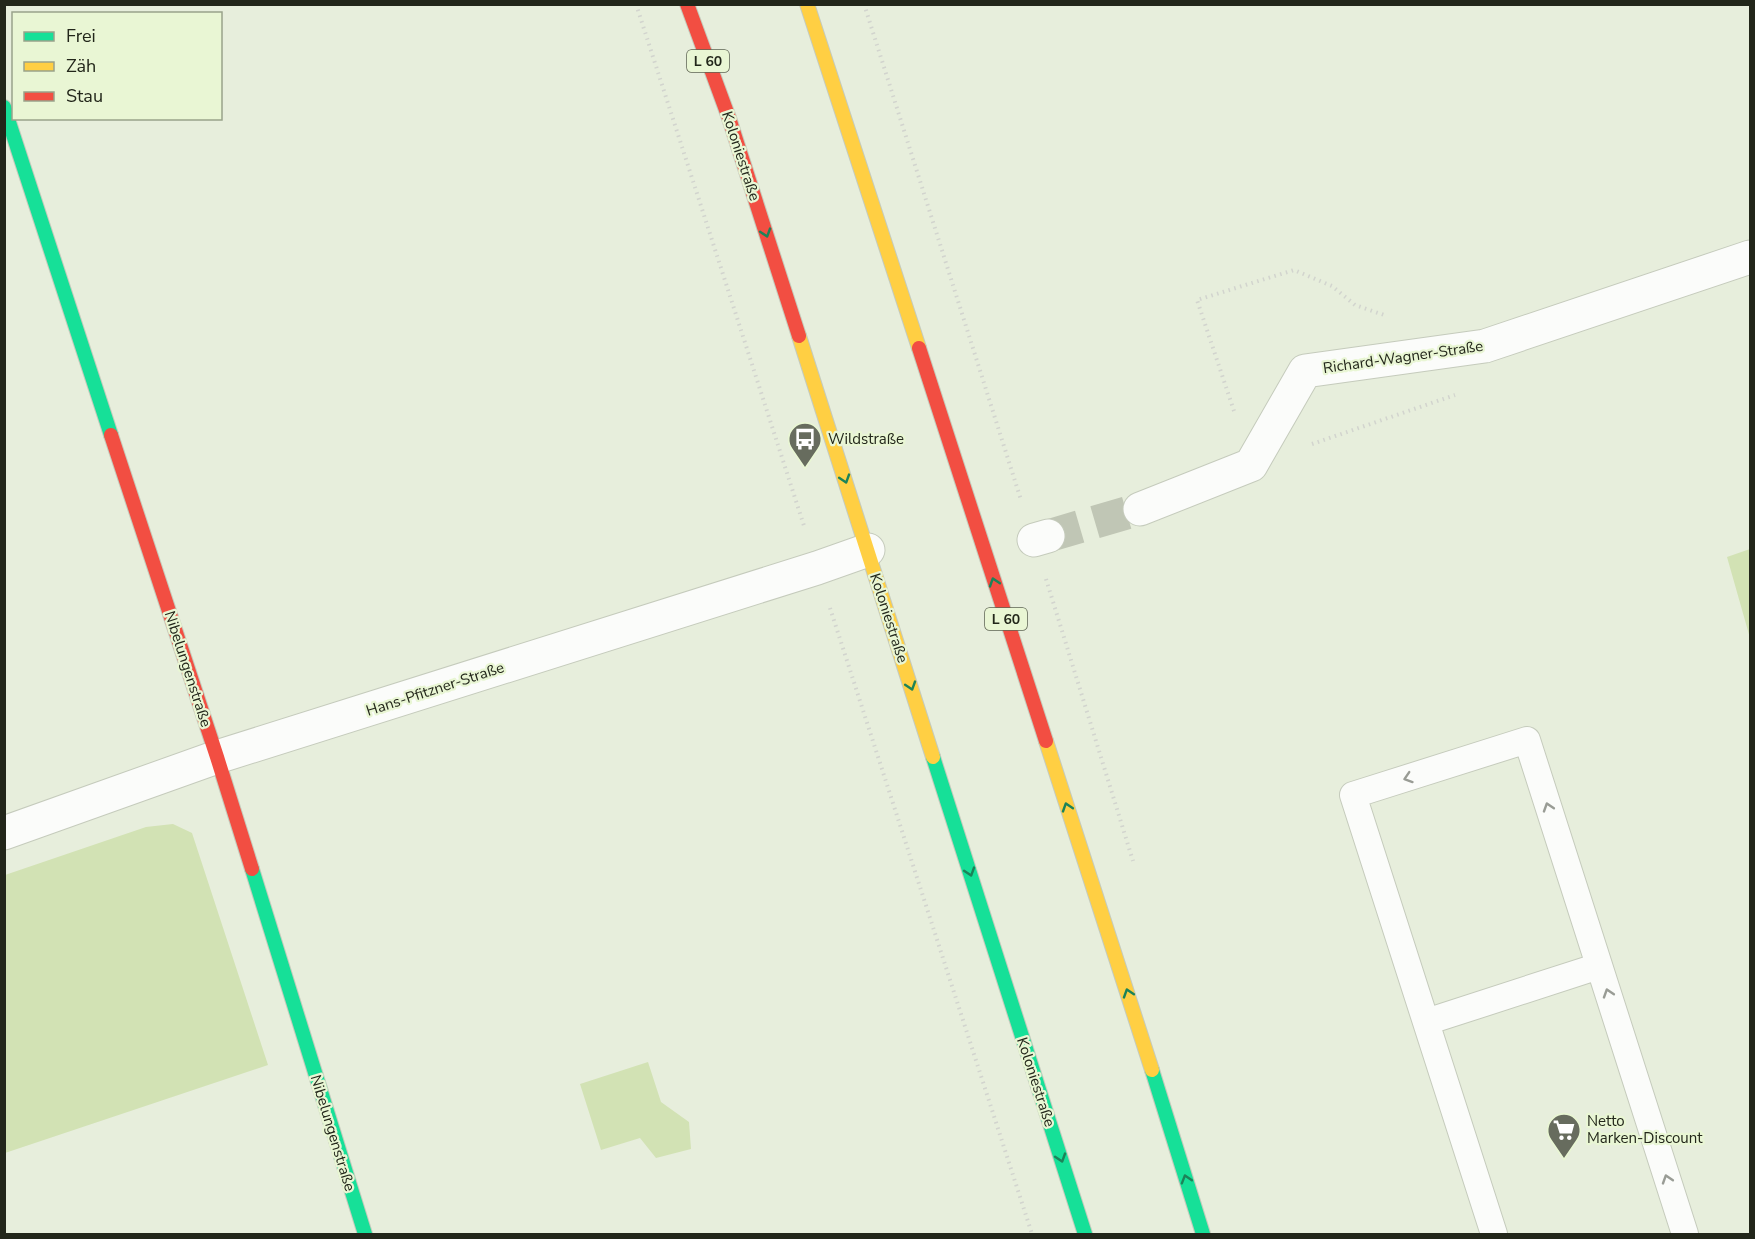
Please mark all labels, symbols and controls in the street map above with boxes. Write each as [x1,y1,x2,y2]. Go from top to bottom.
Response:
legend [12,12,222,120]
text: Frei [66,24,96,48]
road number: L 60 [687,50,729,72]
text: Zäh [66,54,96,78]
text: Stau [66,84,103,108]
street label: Koloniestraße [717,109,765,203]
one-way arrow [759,227,771,238]
street label: Richard-Wagner-Straße [1322,336,1484,378]
bus stop icon: Wildstraße [787,421,823,468]
place label: Wildstraße [828,429,904,449]
one-way arrow [837,473,850,484]
street label: Koloniestraße [865,571,913,665]
one-way arrow [989,577,1001,588]
street label: Nibelungenstraße [160,608,216,730]
road number: L 60 [985,608,1027,630]
street label: Hans-Pfitzner-Straße [363,657,507,721]
one-way arrow [904,680,916,691]
one-way arrow [1403,770,1414,783]
one-way arrow [1062,802,1074,813]
one-way arrow [1543,802,1555,813]
one-way arrow [963,866,975,877]
one-way arrow [1122,988,1135,999]
one-way arrow [1603,988,1615,999]
street label: Koloniestraße [1012,1035,1060,1129]
street label: Nibelungenstraße [306,1072,360,1194]
place label: Netto Marken-Discount [1587,1111,1703,1148]
supermarket icon: Netto Marken-Discount [1546,1112,1582,1159]
one-way arrow [1053,1152,1066,1163]
one-way arrow [1181,1174,1193,1185]
one-way arrow [1662,1174,1674,1185]

